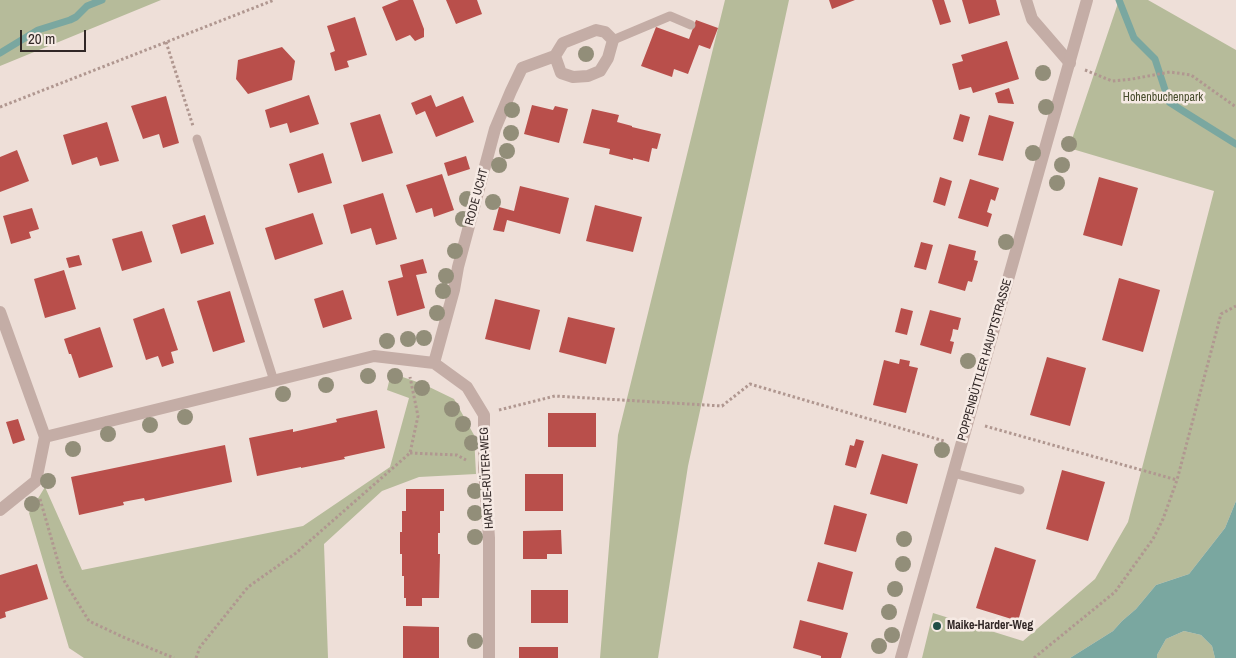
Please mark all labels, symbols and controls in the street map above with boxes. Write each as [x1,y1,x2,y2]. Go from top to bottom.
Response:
scale bar [22,20,89,52]
text: 20 m [28,28,55,49]
park label: Hohenbuchenpark [1123,91,1203,105]
street label: RODE UCHT [462,167,492,227]
street label: POPPENBÜTTLER HAUPTSTRASSE [955,277,1015,443]
street label: HARTJE-RÜTER-WEG [477,427,497,529]
place label: Maike-Harder-Weg [947,619,1033,633]
marker: Maike-Harder-Weg [931,620,943,632]

